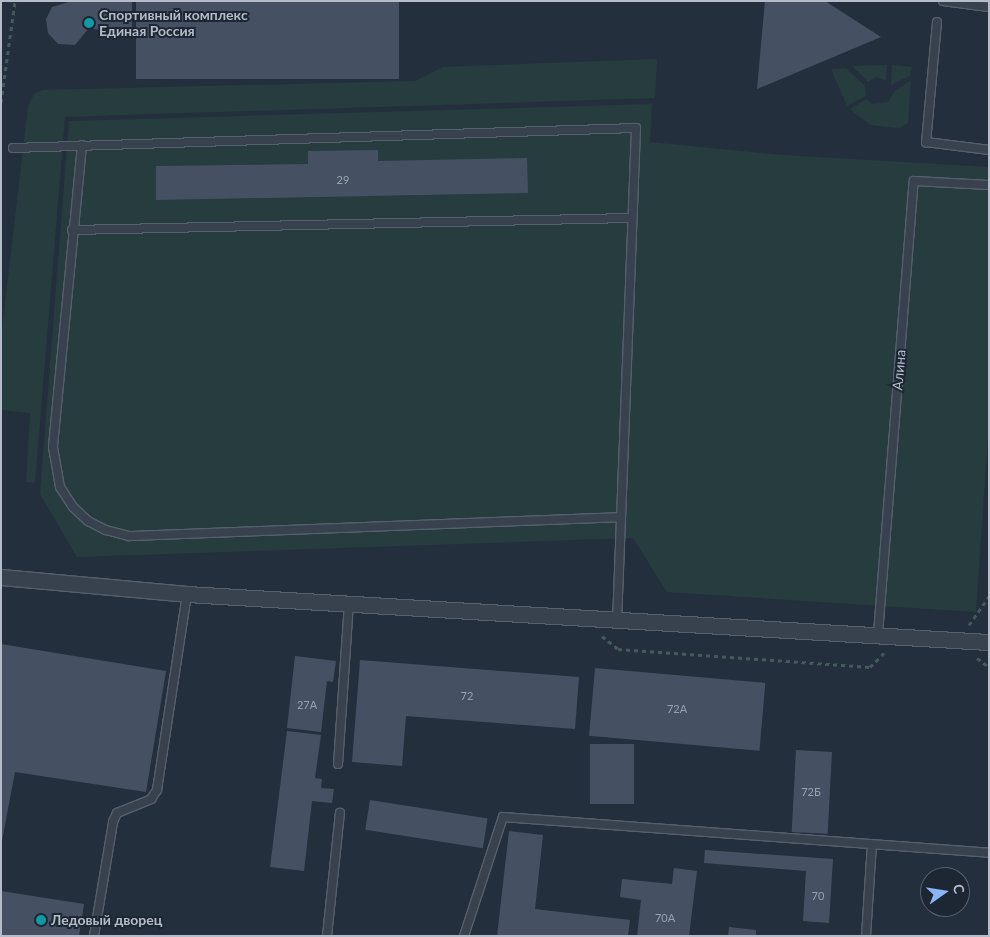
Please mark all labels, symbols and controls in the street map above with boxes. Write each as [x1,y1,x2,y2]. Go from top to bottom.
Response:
place label: Спортивный комплекс Единая Россия [99,7,248,40]
marker: Спортивный комплекс Единая Россия [83,17,95,29]
house number: 29 [337,173,349,187]
street label: Алина [889,349,909,391]
house number: 72 [461,689,473,703]
house number: 27А [297,698,317,712]
house number: 72А [667,702,687,716]
house number: 72Б [801,785,821,799]
north arrow [920,867,970,917]
text: С [950,882,968,895]
house number: 70 [812,889,824,903]
house number: 70А [655,911,675,925]
place label: Ледовый дворец [51,912,162,928]
marker: Ледовый дворец [35,914,47,926]

